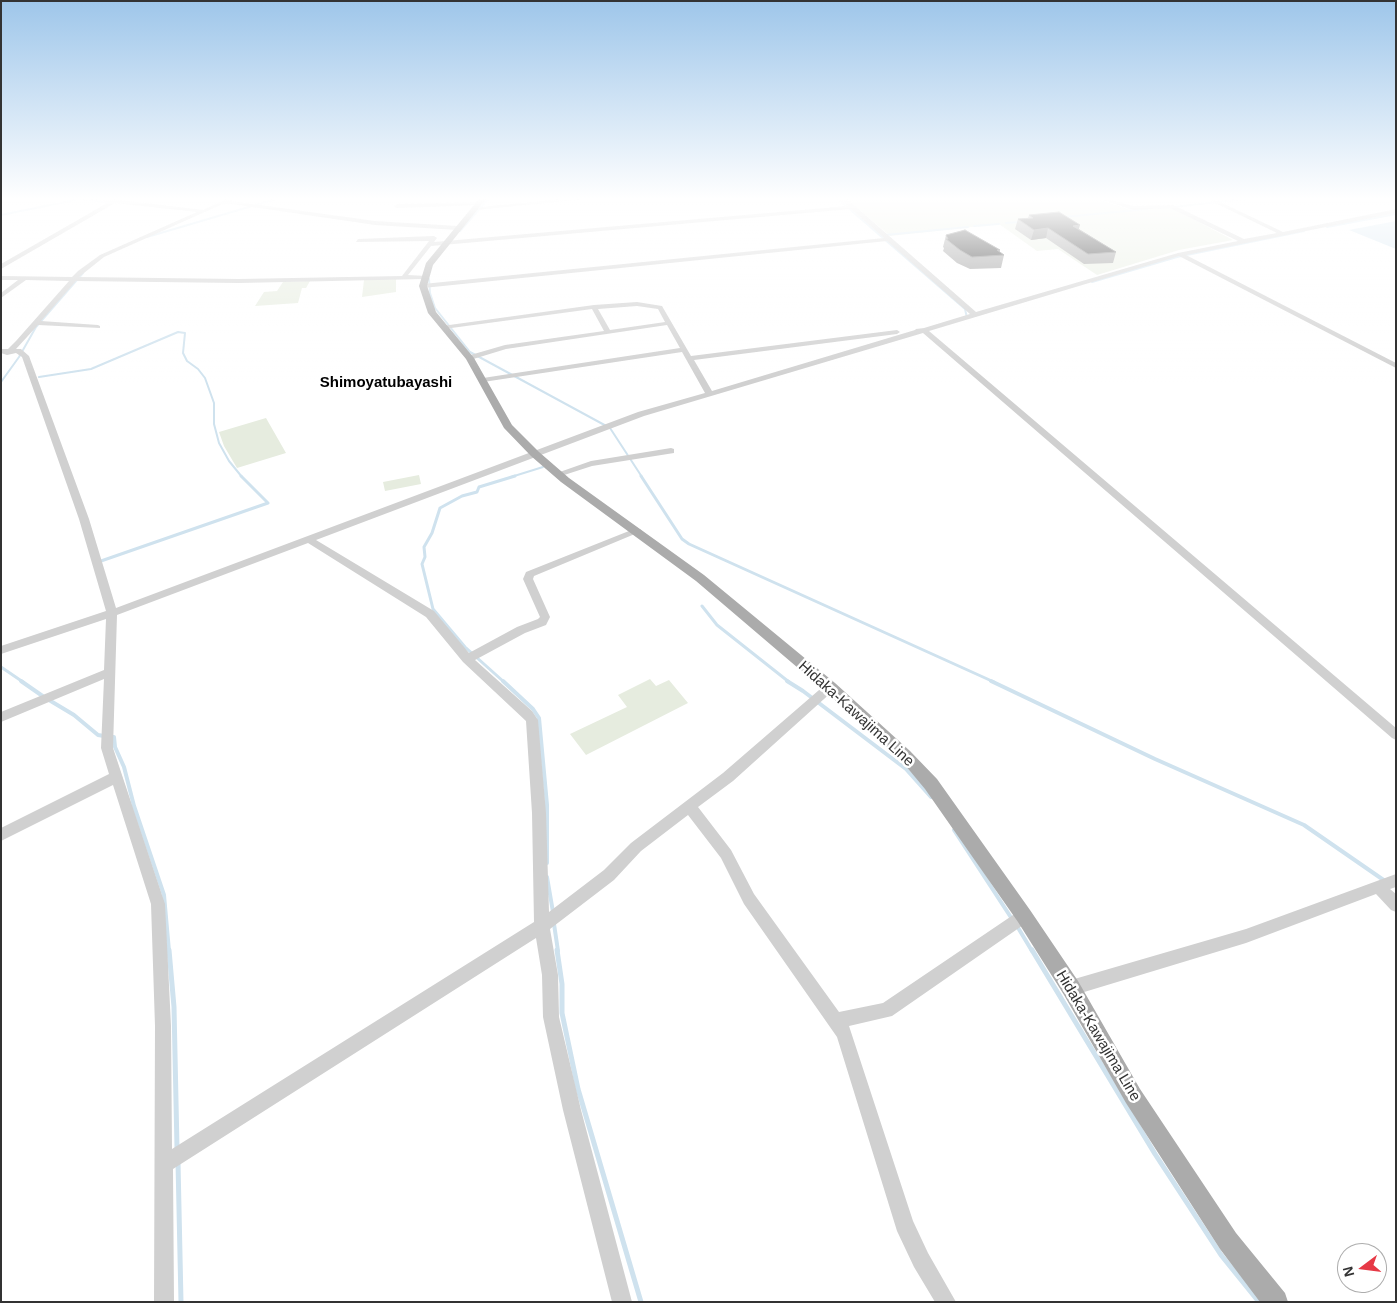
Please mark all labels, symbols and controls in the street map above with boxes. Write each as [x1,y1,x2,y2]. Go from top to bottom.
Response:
district label: Shimoyatubayashi [320,374,452,392]
street label: Hidaka-Kawajima Line [795,657,917,771]
street label: Hidaka-Kawajima Line [1052,967,1144,1105]
north arrow [1337,1243,1387,1293]
text: N [1339,1265,1358,1279]

